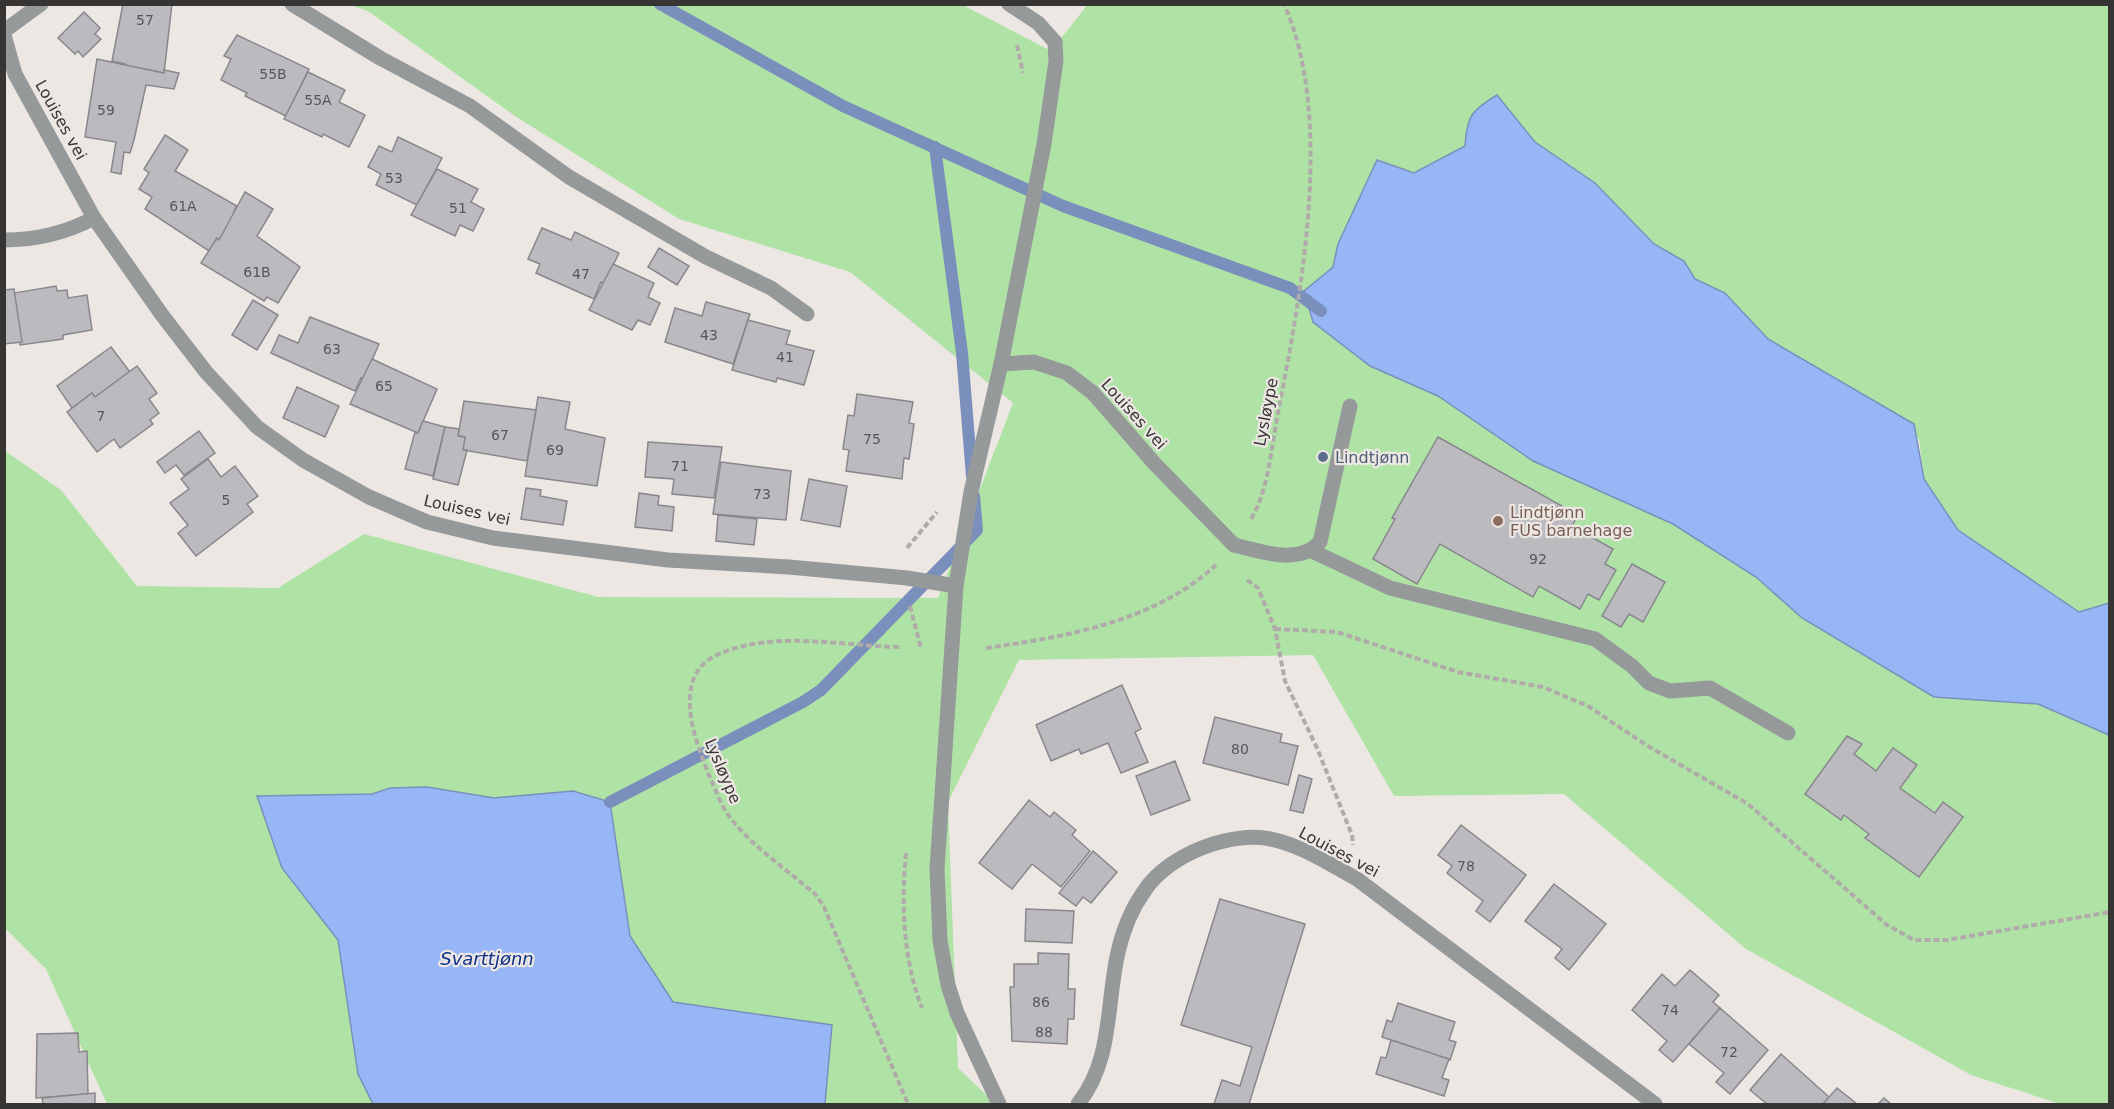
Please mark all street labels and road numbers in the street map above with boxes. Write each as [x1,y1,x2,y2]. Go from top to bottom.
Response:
street label: Louises vei [31,77,91,163]
street label: Louises vei [1097,375,1171,453]
street label: Lysløype [1250,376,1282,448]
street label: Louises vei [422,491,512,529]
street label: Lysløype [701,736,745,806]
street label: Louises vei [1296,823,1382,881]

